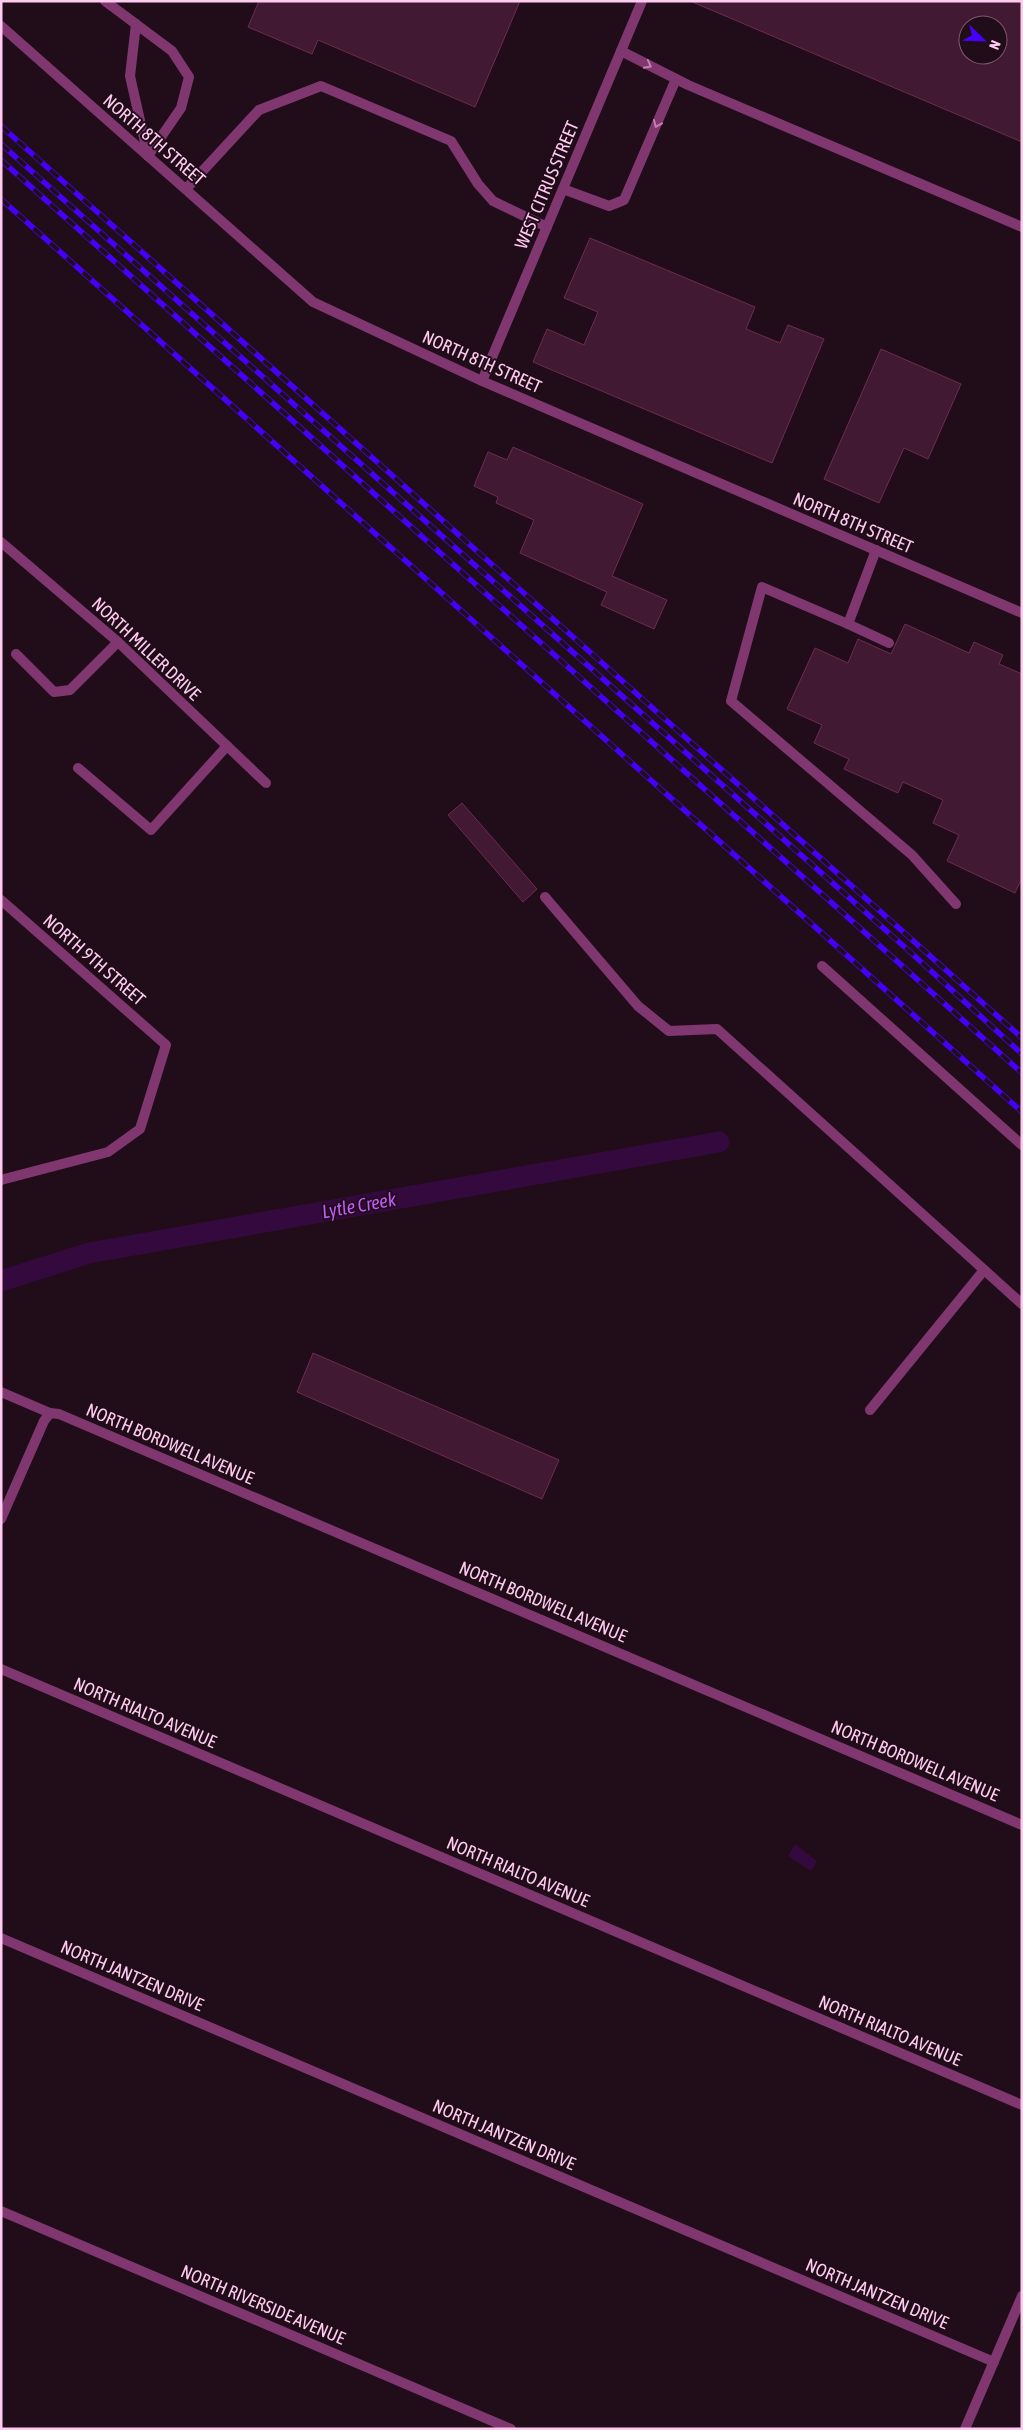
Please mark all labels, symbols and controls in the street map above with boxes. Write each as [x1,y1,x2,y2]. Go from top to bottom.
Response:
north arrow [958,15,1008,65]
text: N [986,38,1004,52]
one-way arrow [643,59,652,69]
street label: NORTH 8TH STREET [99,90,210,190]
street label: WEST CITRUS STREET [510,118,583,252]
one-way arrow [652,119,663,128]
street label: NORTH 8TH STREET [419,326,545,397]
street label: NORTH 8TH STREET [790,488,916,557]
street label: NORTH MILLER DRIVE [88,593,205,705]
street label: NORTH 9TH STREET [39,910,150,1010]
water label: Lytle Creek [320,1188,398,1222]
street label: NORTH BORDWELL AVENUE [83,1399,257,1488]
street label: NORTH BORDWELL AVENUE [456,1557,630,1646]
street label: NORTH RIALTO AVENUE [71,1673,220,1752]
street label: NORTH BORDWELL AVENUE [828,1716,1002,1805]
street label: NORTH RIALTO AVENUE [444,1832,593,1911]
street label: NORTH JANTZEN DRIVE [58,1936,207,2015]
street label: NORTH RIALTO AVENUE [816,1991,965,2070]
street label: NORTH JANTZEN DRIVE [430,2095,579,2174]
street label: NORTH JANTZEN DRIVE [803,2254,952,2333]
street label: NORTH RIVERSIDE AVENUE [178,2260,349,2349]

